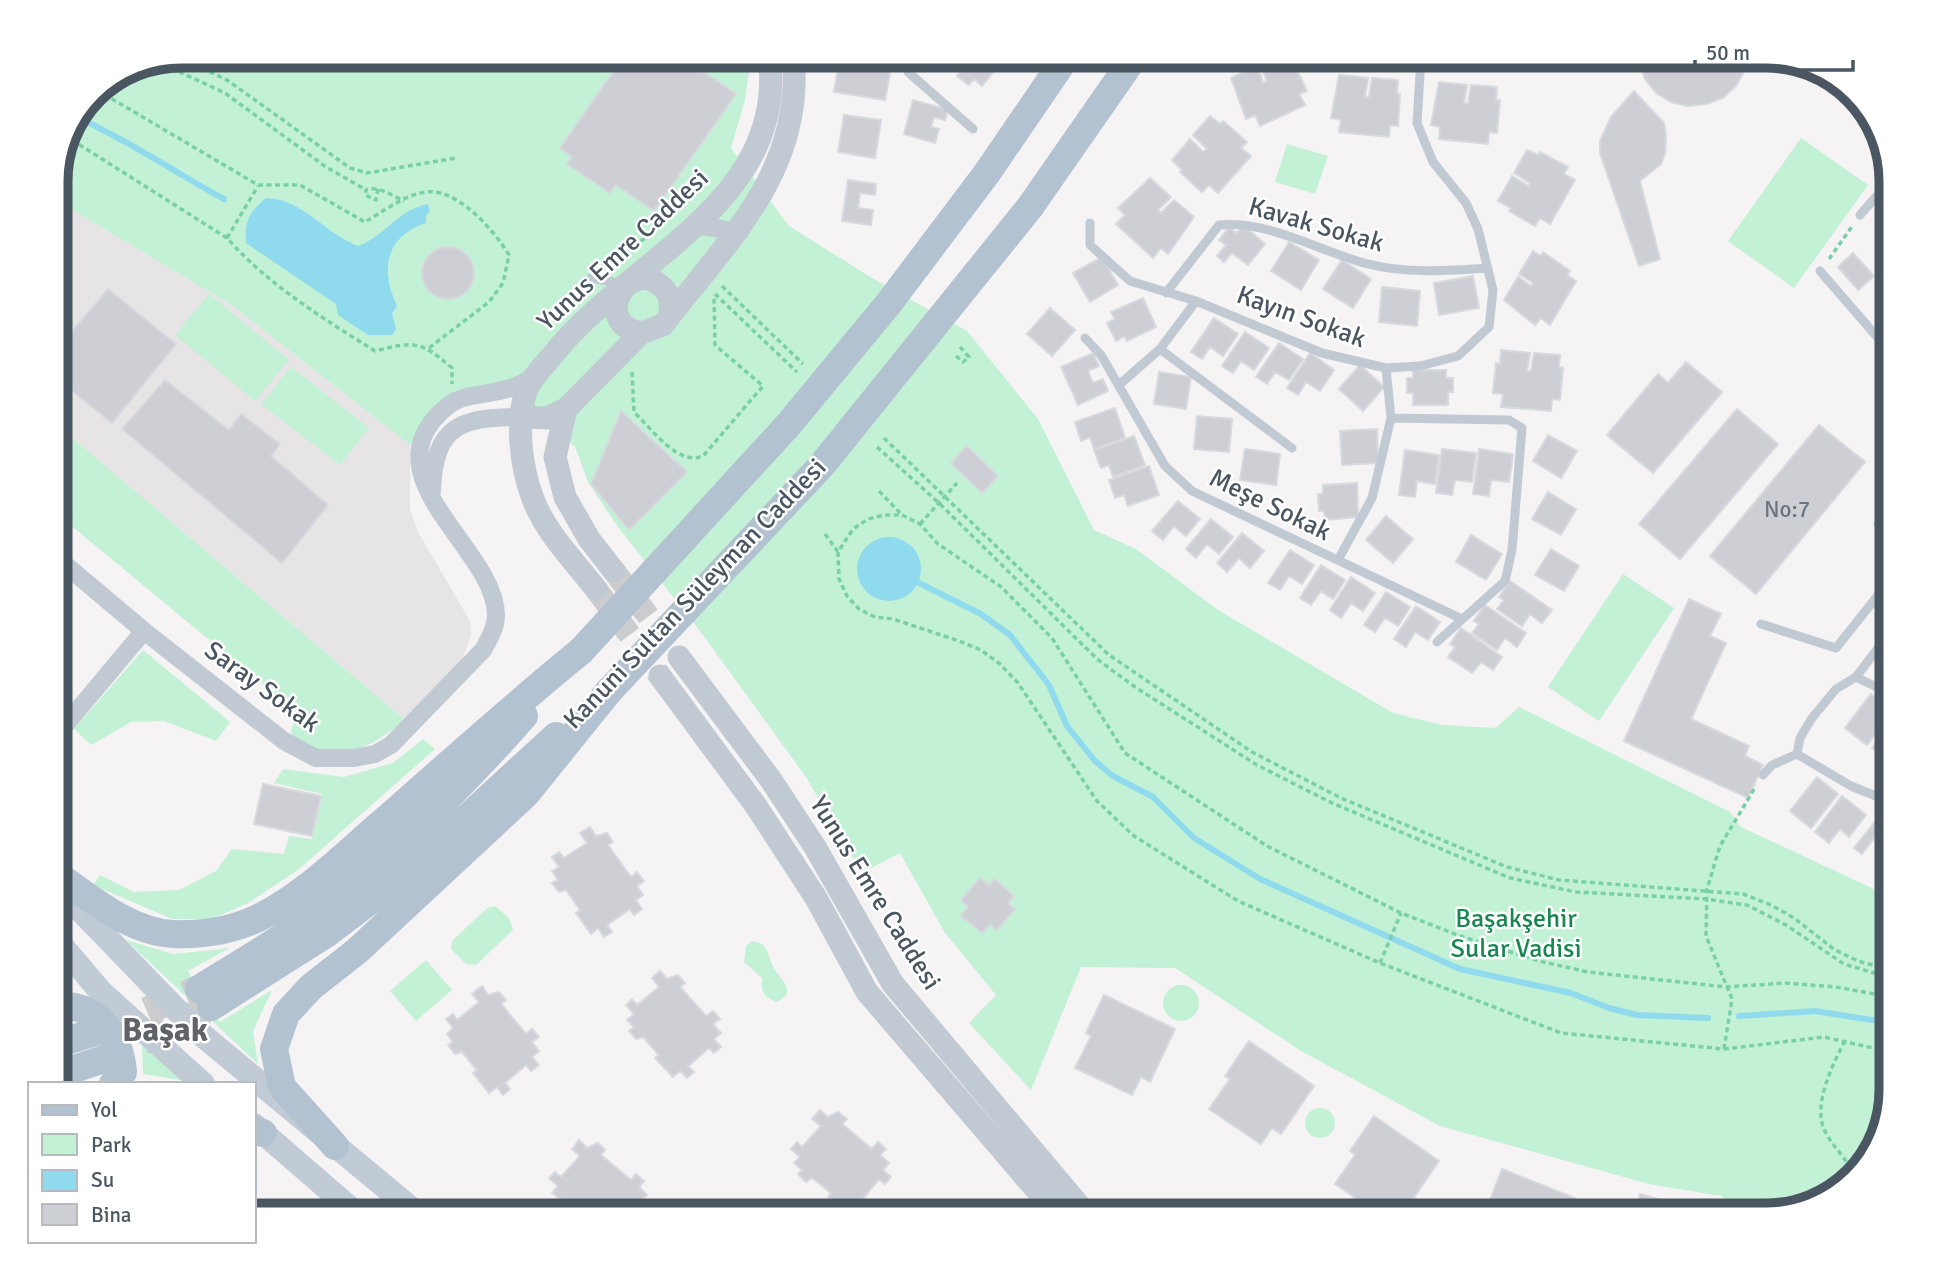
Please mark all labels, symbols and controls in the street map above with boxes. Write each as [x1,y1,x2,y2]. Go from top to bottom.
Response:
scale bar [1695,28,1853,72]
text: 50 m [1706,40,1750,66]
street label: Yunus Emre Caddesi [531,162,715,338]
street label: Kavak Sokak [1245,190,1387,260]
street label: Kayın Sokak [1232,279,1370,355]
street label: Kanuni Sultan Süleyman Caddesi [557,452,833,736]
street label: Meşe Sokak [1204,462,1336,548]
house number: No:7 [1764,495,1810,524]
street label: Saray Sokak [198,634,326,740]
street label: Yunus Emre Caddesi [802,790,948,996]
park label: Başakşehir Sular Vadisi [1450,903,1582,965]
district label: Başak [122,1010,209,1051]
legend [28,1082,256,1243]
text: Yol [91,1097,117,1123]
text: Park [91,1132,132,1158]
text: Su [91,1167,114,1193]
text: Bina [91,1202,132,1228]

